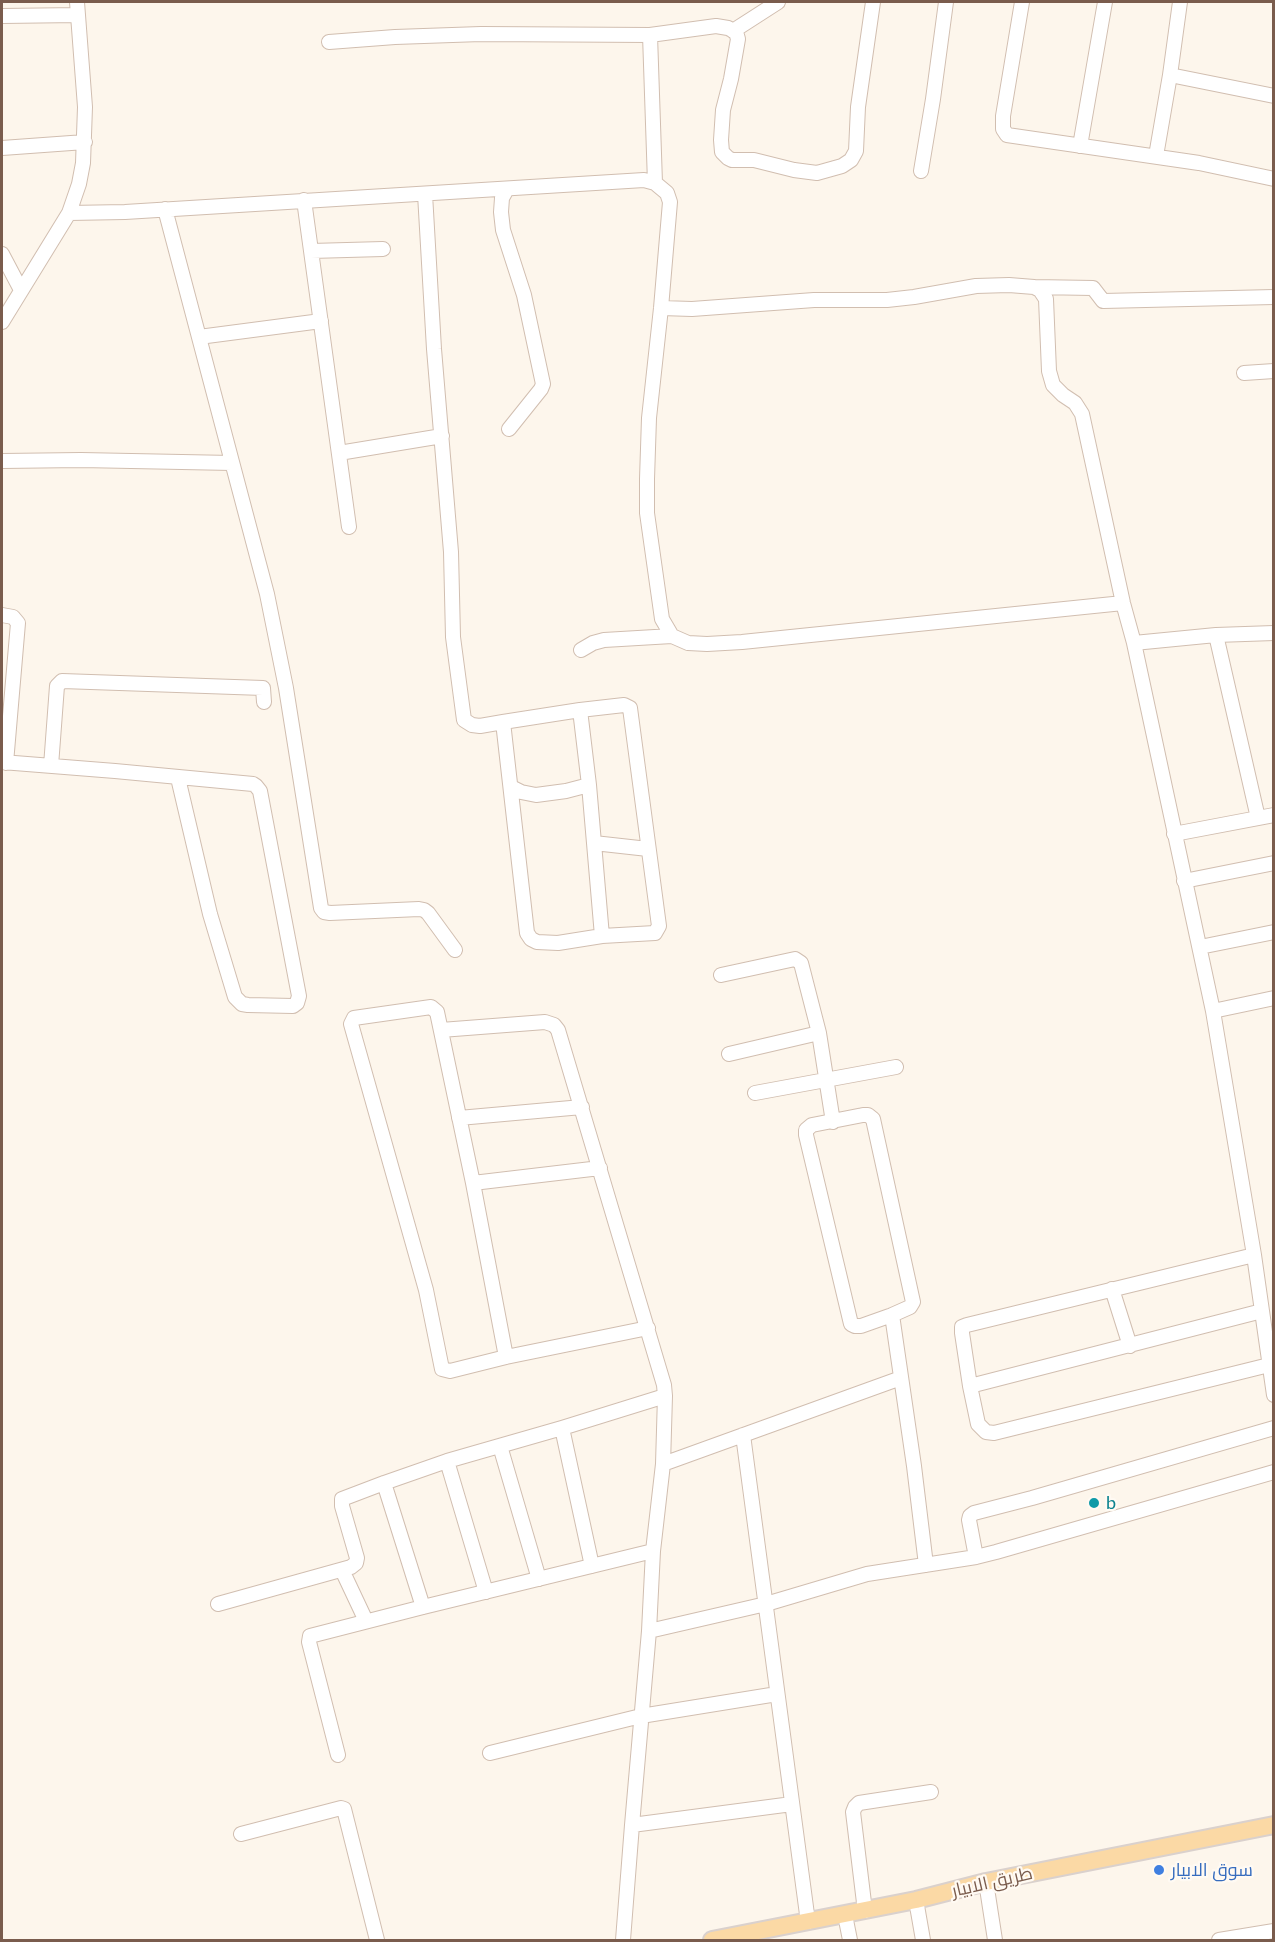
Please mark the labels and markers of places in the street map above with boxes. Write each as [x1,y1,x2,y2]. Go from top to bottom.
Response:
place label: b [1106,1492,1116,1514]
marker: b [1087,1496,1101,1510]
place label: سوق الابيار [1171,1859,1253,1881]
marker: سوق الابيار [1152,1863,1166,1877]

